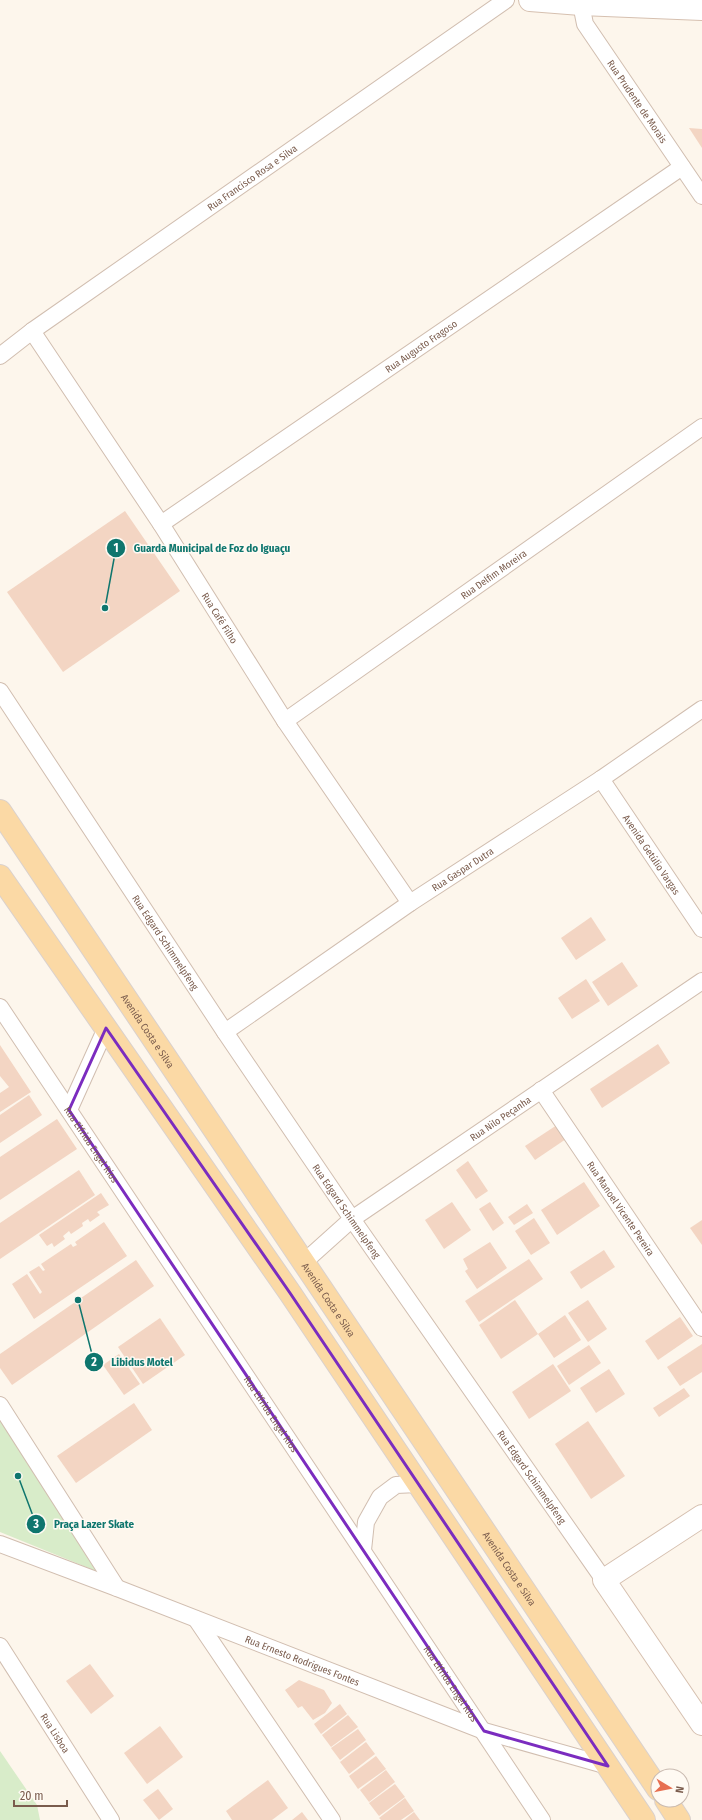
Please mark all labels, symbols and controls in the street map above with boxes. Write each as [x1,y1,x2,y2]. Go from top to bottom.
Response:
street label: Rua Prudente de Morais [604,58,669,146]
street label: Rua Francisco Rosa e Silva [205,143,300,214]
street label: Rua Augusto Fragoso [383,318,460,376]
callout: Guarda Municipal de Foz do Iguaçu [106,536,299,559]
text: 1 [113,541,119,555]
text: Guarda Municipal de Foz do Iguaçu [134,542,291,555]
street label: Rua Delfim Moreira [459,547,529,602]
street label: Rua Café Filho [199,591,240,646]
street label: Avenida Getúlio Vargas [620,813,682,897]
street label: Rua Gaspar Dutra [430,845,496,894]
street label: Rua Edgard Schimmelpfeng [129,893,201,993]
street label: Avenida Costa e Silva [118,992,176,1071]
street label: Rua Nilo Peçanha [468,1094,534,1144]
street label: Rua Elfrida Engel Rios [61,1105,120,1185]
street label: Rua Manoel Vicente Pereira [584,1159,657,1259]
street label: Rua Edgard Schimmelpfeng [309,1162,383,1261]
street label: Avenida Costa e Silva [299,1261,357,1340]
callout: Libidus Motel [84,1350,181,1373]
text: 2 [90,1355,97,1369]
text: Libidus Motel [111,1356,174,1369]
street label: Rua Elfrida Engel Rios [241,1374,300,1455]
street label: Rua Edgard Schimmelpfeng [494,1428,568,1527]
callout: Praça Lazer Skate [26,1513,142,1536]
text: 3 [32,1517,39,1531]
text: Praça Lazer Skate [54,1518,134,1531]
street label: Avenida Costa e Silva [480,1530,538,1608]
street label: Rua Ernesto Rodrigues Fontes [243,1634,361,1689]
street label: Rua Elfrida Engel Rios [421,1644,480,1724]
street label: Rua Lisboa [37,1711,72,1755]
north arrow [650,1768,690,1808]
scale bar [14,1782,67,1808]
text: N [672,1785,686,1794]
text: 20 m [20,1789,44,1803]

